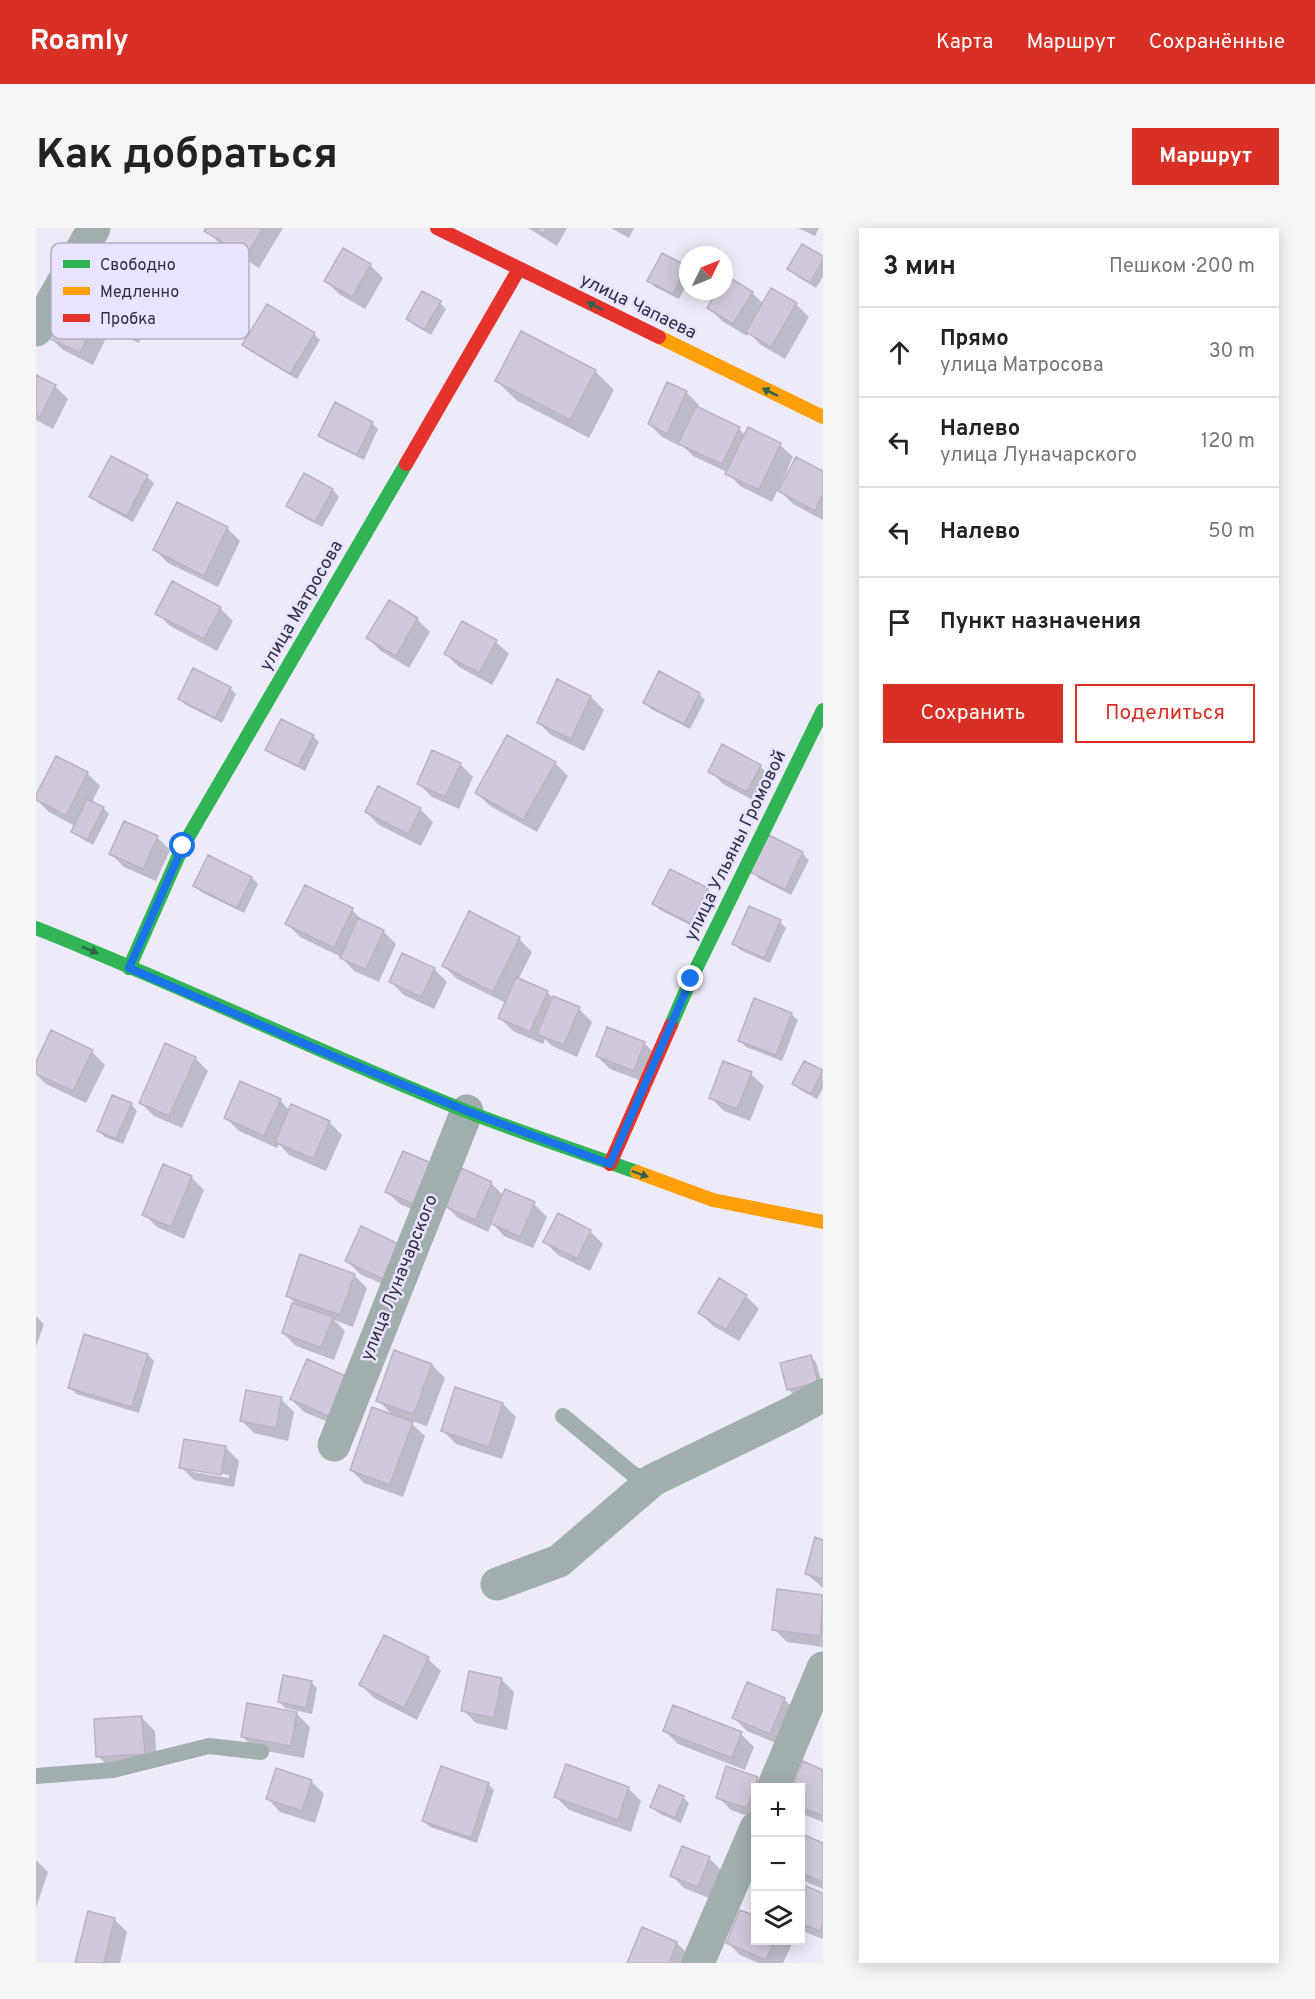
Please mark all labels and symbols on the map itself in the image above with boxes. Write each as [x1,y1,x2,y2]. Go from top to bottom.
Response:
legend [51,243,249,339]
north arrow [679,246,733,300]
text: Свободно [100,256,176,276]
street label: улица Чапаева [576,269,700,345]
text: Медленно [100,283,179,303]
one-way arrow [587,302,604,311]
text: Пробка [100,310,156,330]
one-way arrow [762,387,779,396]
street label: улица Матросова [255,537,349,675]
street label: улица Ульяны Громовой [680,747,792,945]
route start [169,832,195,858]
one-way arrow [82,945,100,955]
route end [677,965,703,991]
one-way arrow [631,1170,649,1180]
street label: улица Луначарского [356,1192,444,1364]

